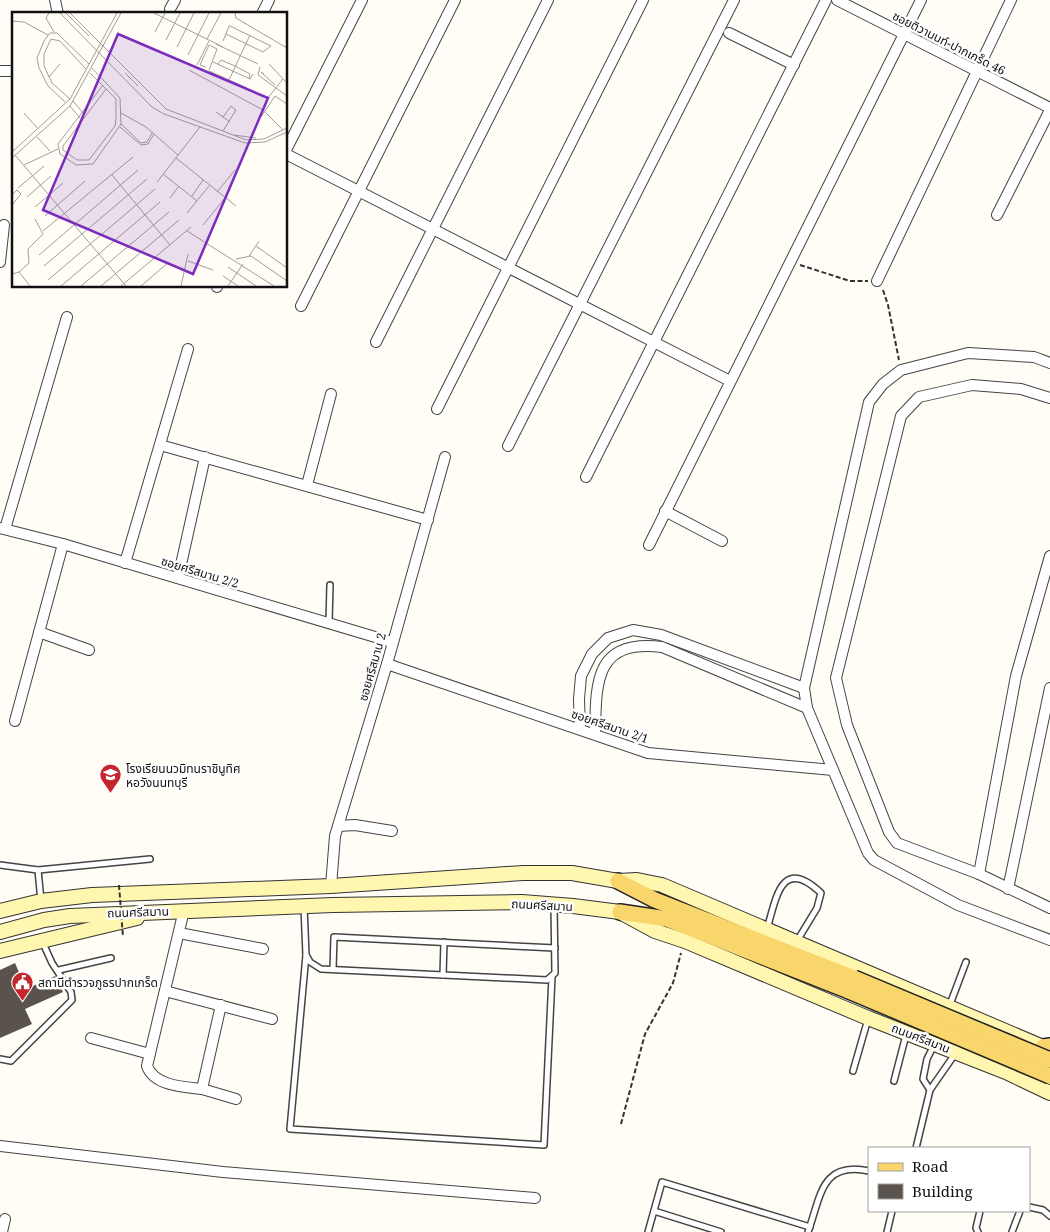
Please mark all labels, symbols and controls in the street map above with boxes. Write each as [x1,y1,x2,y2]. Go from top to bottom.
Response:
street label: ซอยติวานนท์-ปากเกร็ด 46 [890,7,1009,79]
inset map [12,12,288,288]
street label: ซอยศรีสมาน 2/2 [159,552,241,592]
street label: ซอยศรีสมาน 2 [354,631,390,703]
street label: ซอยศรีสมาน 2/1 [569,705,651,747]
place label: โรงเรียนนวมิทนราชินูทิศ หอวังนนทบุรี [126,760,240,791]
school or university icon: โรงเรียนนวมิทนราชินูทิศ หอวังนนทบุรี [98,763,122,794]
street label: ถนนศรีสมาน [511,895,573,915]
street label: ถนนศรีสมาน [107,902,169,922]
public building icon: สถานีตำรวจภูธรปากเกร็ด [10,970,34,1001]
place label: สถานีตำรวจภูธรปากเกร็ด [38,974,158,991]
street label: ถนนศรีสมาน [889,1019,953,1057]
legend [868,1147,1030,1212]
text: Road [912,1156,948,1176]
text: Building [912,1181,973,1201]

